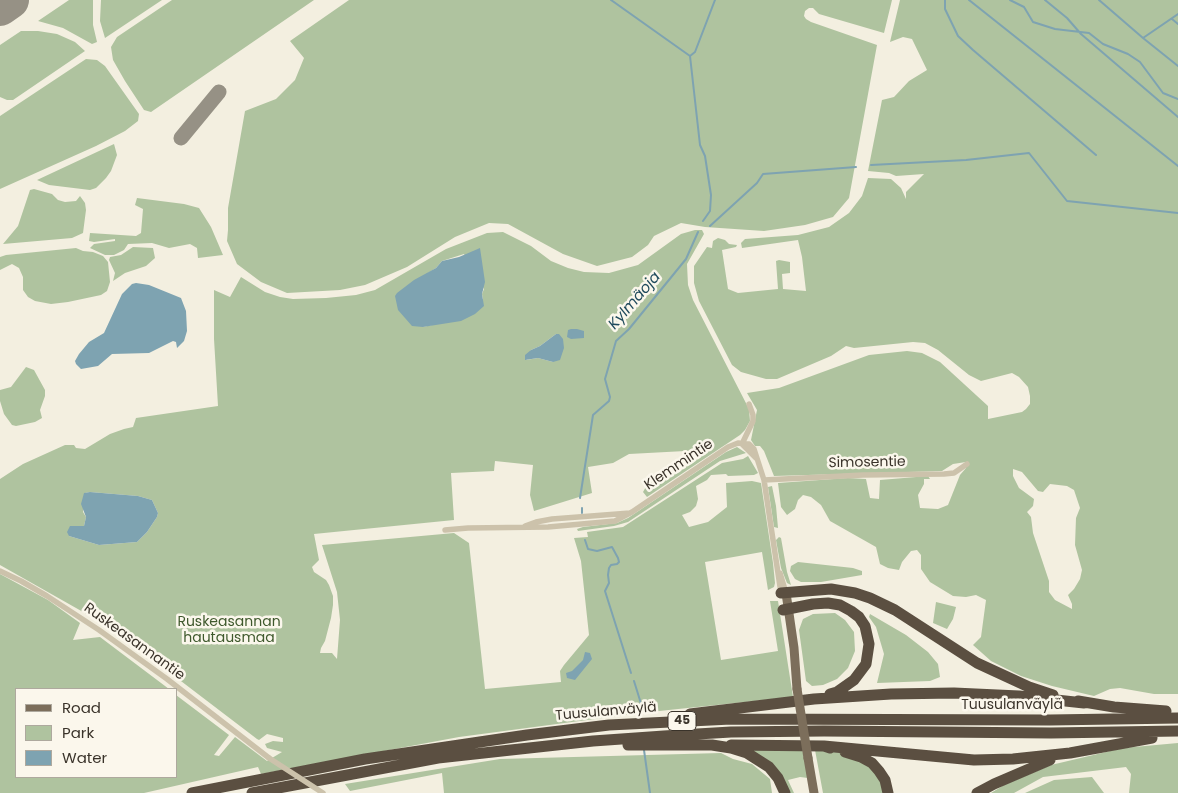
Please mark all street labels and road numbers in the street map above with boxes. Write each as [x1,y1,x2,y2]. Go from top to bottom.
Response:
street label: Klemmintie [642,436,716,494]
street label: Simosentie [828,454,906,472]
street label: Ruskeasannantie [80,600,188,684]
street label: Tuusulanväylä [961,697,1063,713]
street label: Tuusulanväylä [555,699,657,725]
road number: 45 [668,711,696,730]

